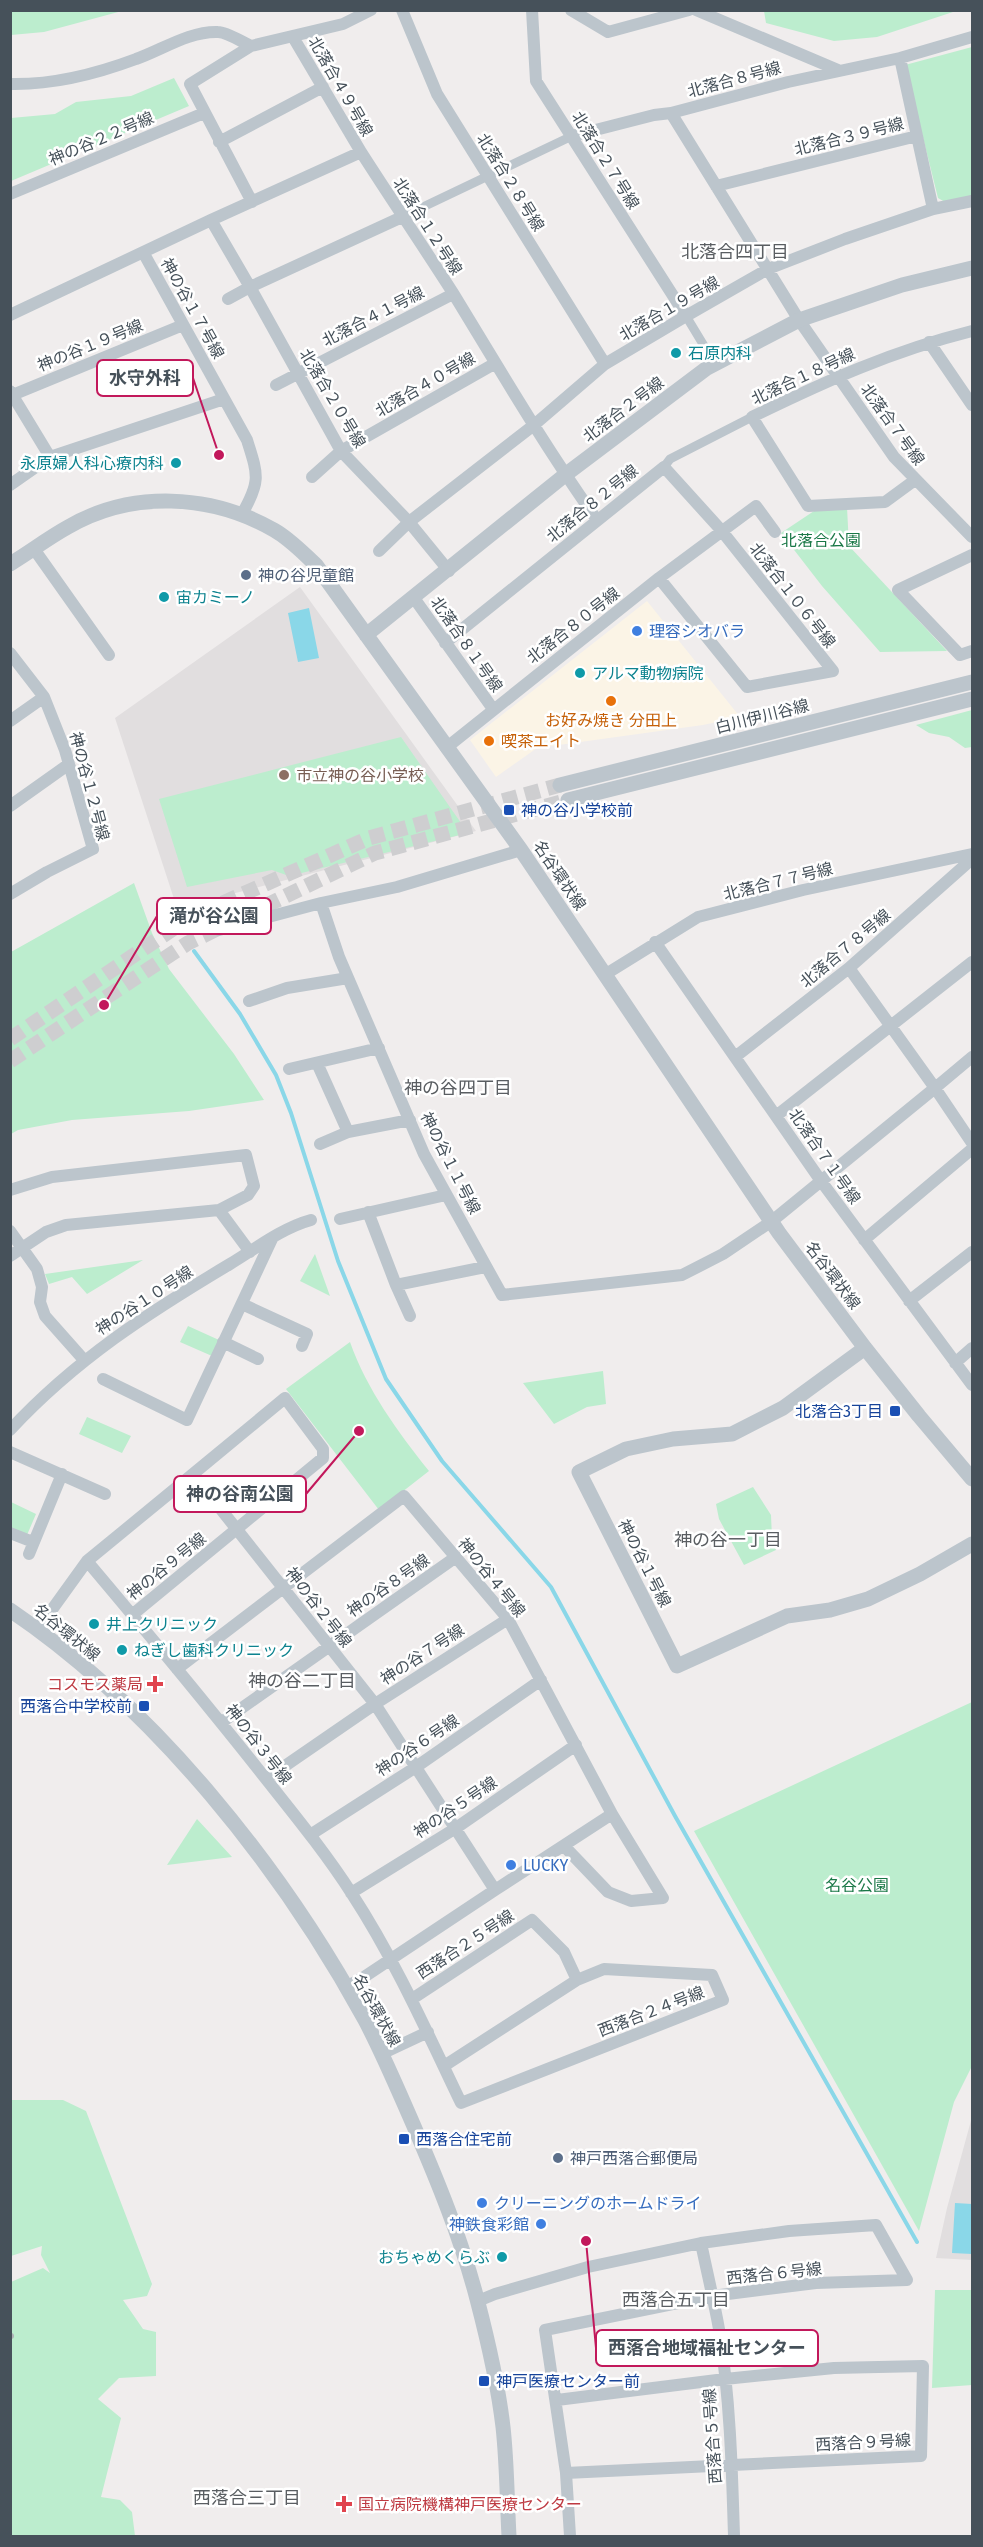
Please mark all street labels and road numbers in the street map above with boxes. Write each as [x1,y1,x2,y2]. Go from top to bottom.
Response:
street label: 北落合４９号線 [304,33,377,140]
street label: 北落合８号線 [685,58,783,101]
street label: 神の谷２２号線 [46,108,156,169]
street label: 北落合２７号線 [568,108,643,213]
street label: 北落合３９号線 [792,114,906,159]
street label: 北落合２８号線 [473,130,548,235]
street label: 北落合１２号線 [389,174,466,278]
street label: 神の谷１７号線 [157,255,228,362]
street label: 北落合１９号線 [616,272,723,345]
street label: 北落合４１号線 [319,283,427,350]
street label: 神の谷１９号線 [35,316,146,375]
street label: 北落合１８号線 [748,344,858,409]
street label: 北落合２０号線 [296,345,370,451]
street label: 北落合４０号線 [372,348,479,421]
street label: 北落合２号線 [579,373,667,446]
street label: 北落合７号線 [857,380,928,469]
street label: 北落合８２号線 [543,461,642,546]
street label: 北落合１０６号線 [746,539,839,652]
street label: 北落合８０号線 [523,583,623,667]
street label: 北落合８１号線 [427,593,506,696]
street label: 白川伊川谷線 [713,696,811,737]
street label: 神の谷１２号線 [66,730,113,843]
street label: 名谷環状線 [529,837,590,914]
street label: 北落合７７号線 [721,859,835,904]
street label: 北落合７８号線 [796,905,894,992]
street label: 北落合７１号線 [785,1105,864,1208]
street label: 神の谷１１号線 [417,1109,484,1217]
street label: 名谷環状線 [801,1238,864,1313]
street label: 神の谷１０号線 [92,1262,196,1339]
street label: 神の谷１号線 [614,1516,675,1610]
street label: 神の谷９号線 [123,1529,210,1604]
street label: 神の谷４号線 [454,1534,529,1621]
street label: 神の谷８号線 [344,1550,433,1621]
street label: 神の谷２号線 [282,1564,356,1651]
street label: 名谷環状線 [30,1600,104,1665]
street label: 神の谷７号線 [377,1620,468,1689]
street label: 神の谷３号線 [222,1701,296,1788]
street label: 神の谷６号線 [372,1711,462,1780]
street label: 神の谷５号線 [410,1773,500,1842]
street label: 西落合２５号線 [413,1906,517,1983]
street label: 名谷環状線 [349,1971,404,2050]
street label: 西落合２４号線 [595,1983,707,2040]
street label: 西落合６号線 [725,2259,823,2288]
street label: 西落合５号線 [700,2387,725,2485]
street label: 西落合９号線 [815,2430,911,2454]

